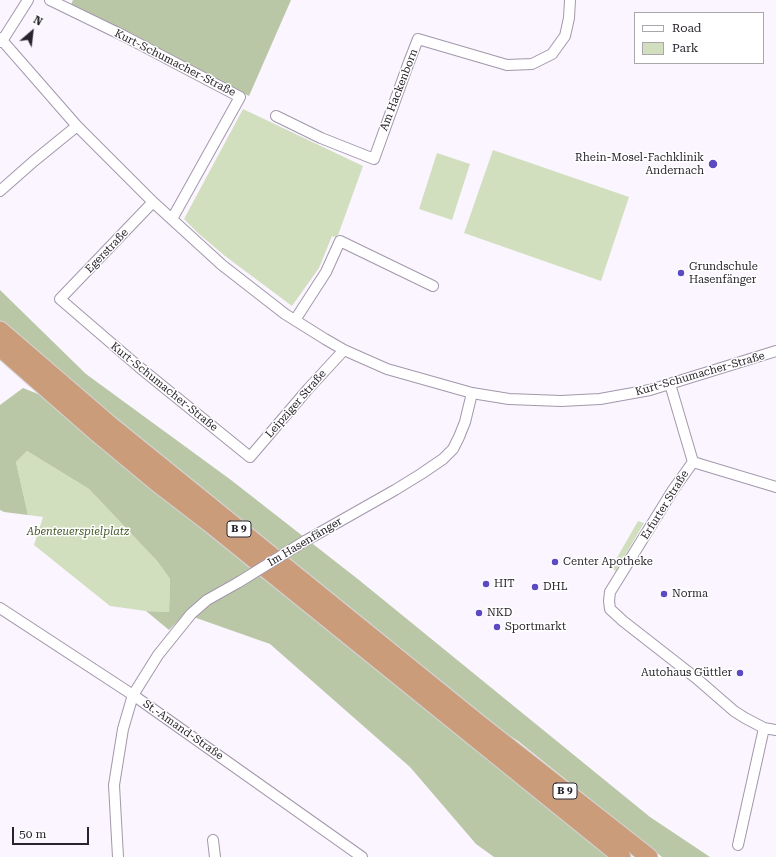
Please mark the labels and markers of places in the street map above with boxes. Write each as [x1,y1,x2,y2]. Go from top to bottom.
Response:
place label: Rhein-Mosel-Fachklinik Andernach [575,151,704,177]
marker: Rhein-Mosel-Fachklinik Andernach [707,158,719,170]
place label: Grundschule Hasenfänger [689,260,758,286]
marker: Grundschule Hasenfänger [676,268,686,278]
place label: Center Apotheke [563,555,653,569]
marker: Center Apotheke [550,557,560,567]
place label: HIT [494,577,515,591]
marker: HIT [481,579,491,589]
place label: DHL [543,580,567,594]
marker: DHL [530,582,540,592]
place label: Norma [672,587,708,601]
marker: Norma [659,589,669,599]
place label: NKD [487,606,512,620]
marker: NKD [474,608,484,618]
place label: Sportmarkt [505,620,566,634]
marker: Sportmarkt [492,622,502,632]
place label: Autohaus Güttler [641,666,732,680]
marker: Autohaus Güttler [735,668,745,678]

